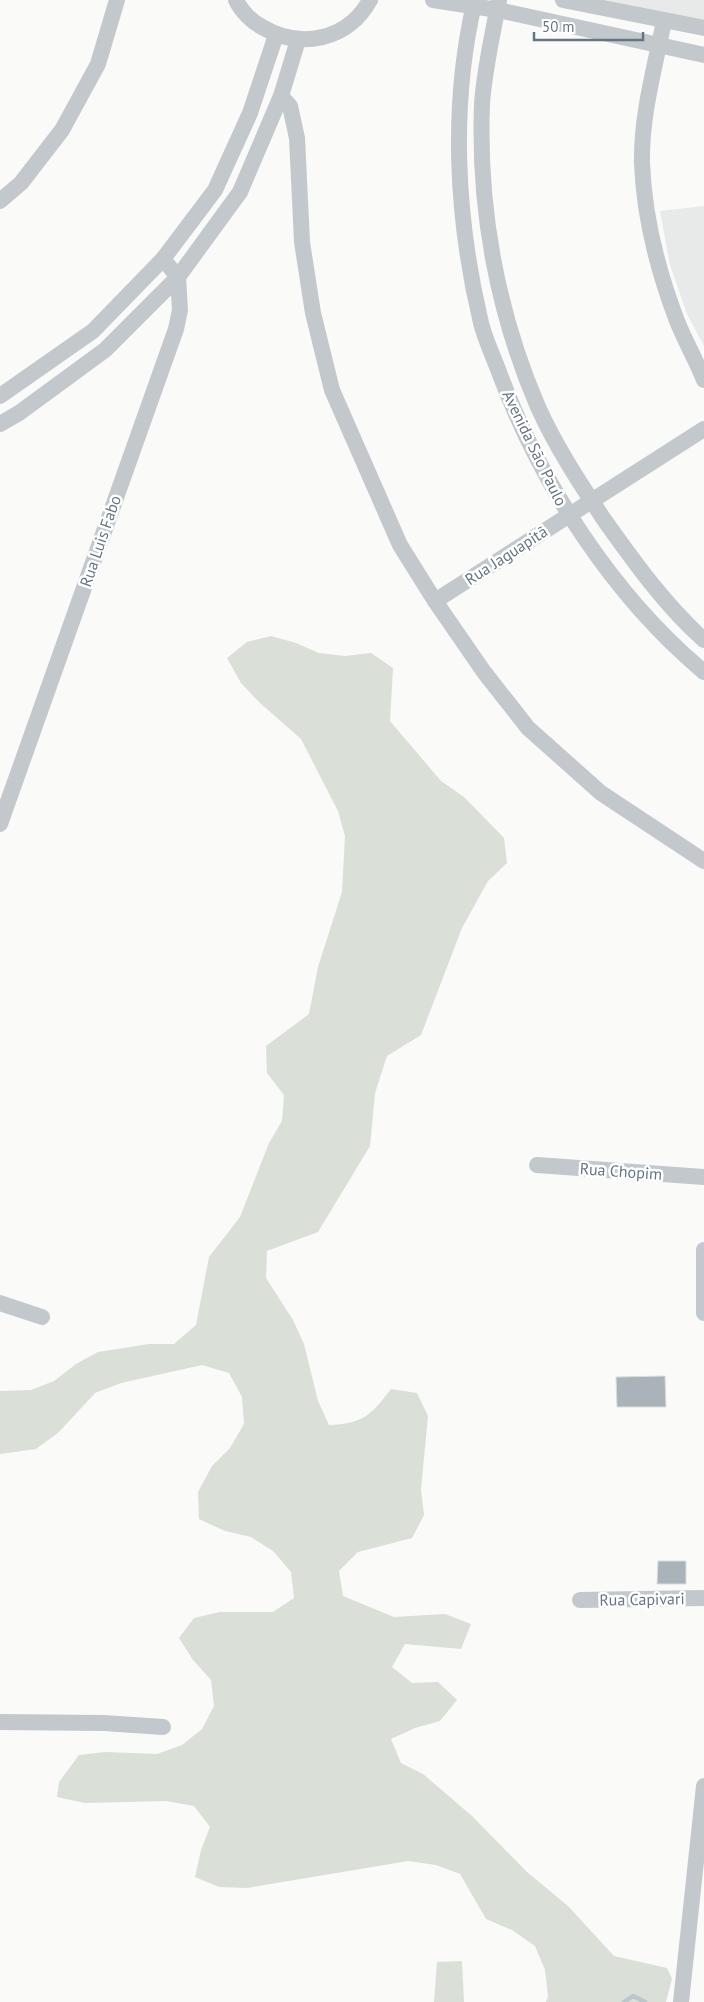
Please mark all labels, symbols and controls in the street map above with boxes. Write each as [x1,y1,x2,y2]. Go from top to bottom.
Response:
scale bar [534,10,643,42]
text: 50 m [542,17,575,36]
street label: Avenida São Paulo [498,387,572,509]
street label: Rua Luis Fabo [75,493,125,589]
street label: Rua Jaguapitã [461,521,551,589]
street label: Rua Chopim [579,1158,663,1184]
street label: Rua Capivari [599,1588,685,1610]

